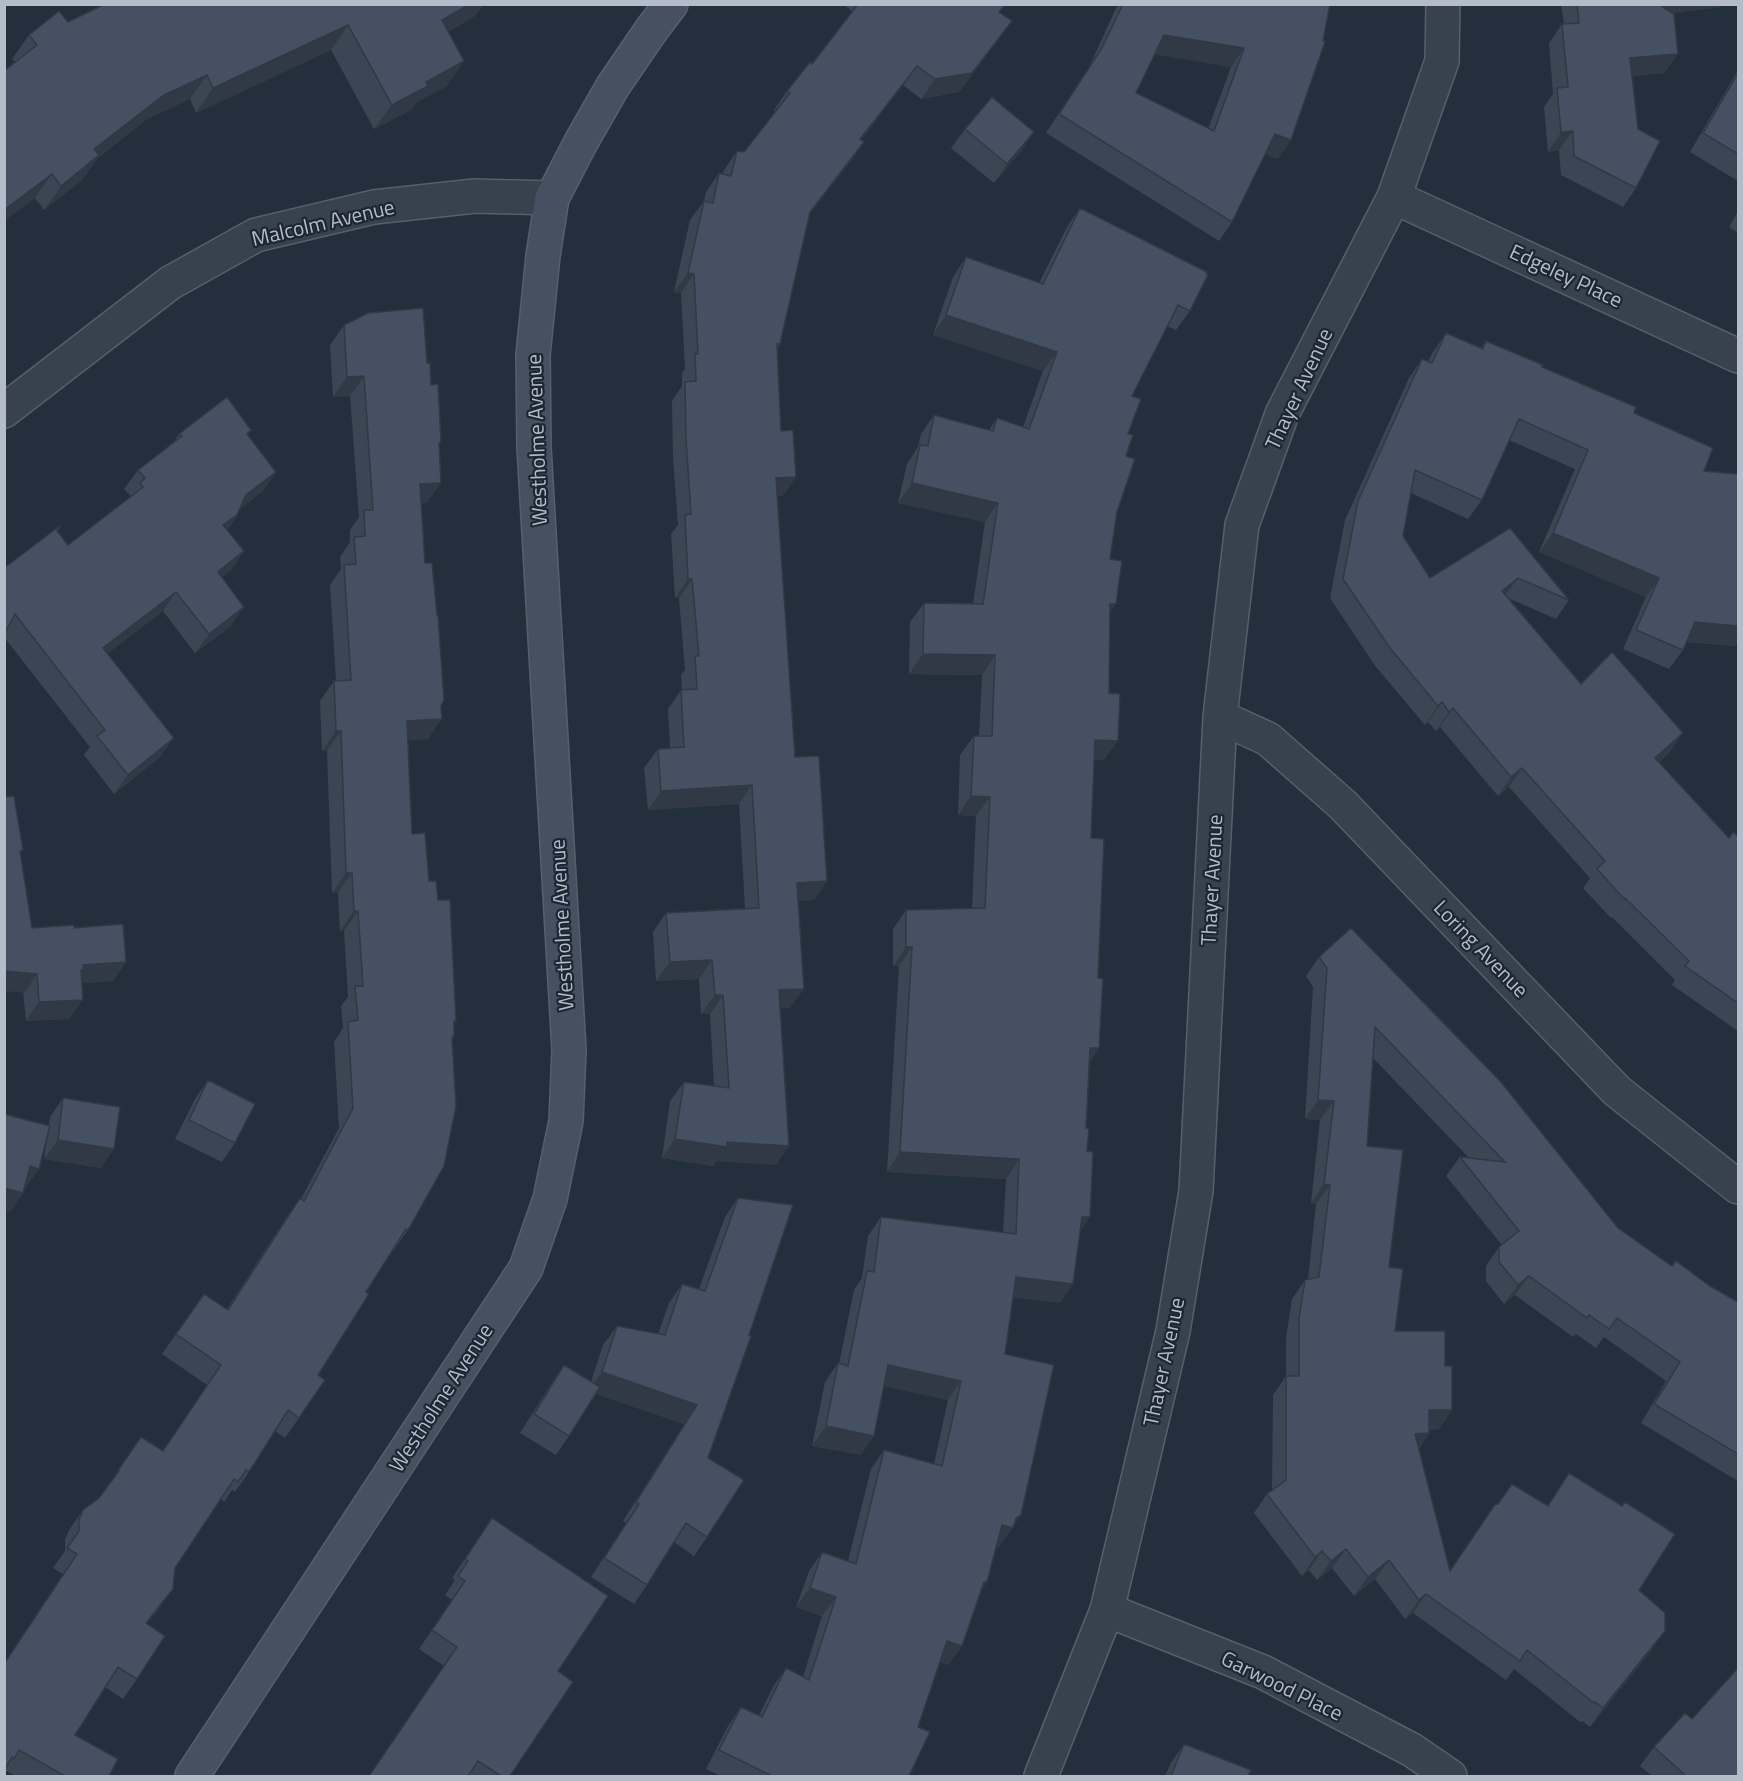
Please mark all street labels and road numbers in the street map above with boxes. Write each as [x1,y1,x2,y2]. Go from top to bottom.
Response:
street label: Malcolm Avenue [248,190,397,254]
street label: Edgeley Place [1505,235,1628,315]
street label: Thayer Avenue [1256,323,1340,455]
street label: Westholme Avenue [517,354,555,526]
street label: Thayer Avenue [1192,814,1230,946]
street label: Westholme Avenue [541,839,581,1012]
street label: Loring Avenue [1427,892,1537,1004]
street label: Thayer Avenue [1134,1294,1192,1429]
street label: Westholme Avenue [380,1317,500,1478]
street label: Garwood Place [1216,1642,1349,1728]

